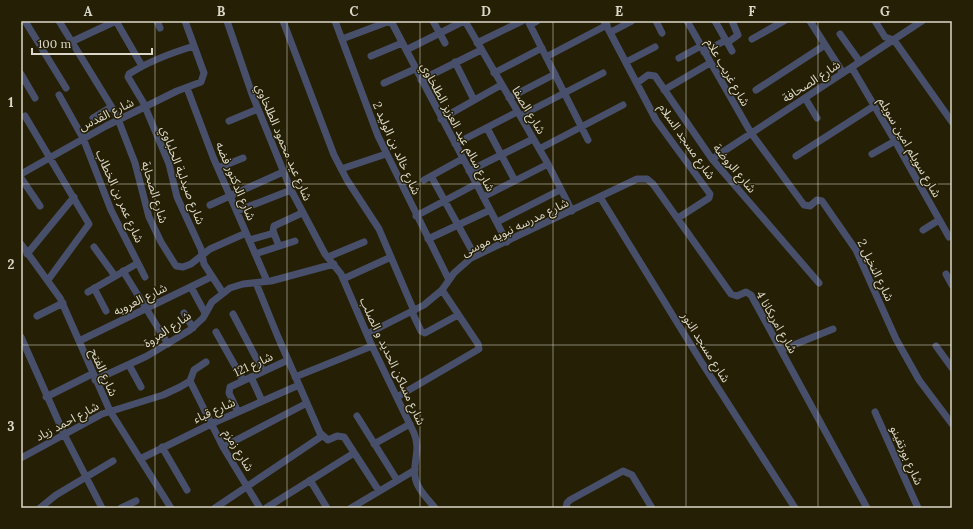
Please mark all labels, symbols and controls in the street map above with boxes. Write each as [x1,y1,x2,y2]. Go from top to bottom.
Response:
text: A [84,3,93,20]
text: B [217,3,226,20]
text: C [350,3,359,20]
text: D [481,3,491,20]
text: E [615,3,623,20]
text: F [748,3,756,20]
text: G [880,3,890,20]
scale bar [32,30,152,56]
street label: شارع غريب علام [701,35,753,110]
text: 100 m [38,36,71,51]
street label: شارع الصحافة [779,57,844,107]
street label: شارع سالم عبد العزيز الطلخاوي [415,60,498,195]
street label: شارع عيد محمود الطلخاوي [250,81,315,204]
street label: شارع الصفا [507,83,549,138]
text: 1 [8,94,14,111]
street label: شارع القدس [76,94,137,136]
street label: شارع سويلم امين سويلم [873,94,945,201]
street label: شارع خالد بن الوليد 2 [368,99,424,198]
street label: شارع مسجد السلام [654,100,719,183]
street label: شارع صيدلية الحلباوي [155,124,209,227]
street label: شارع الدكتور فضه [211,139,259,223]
street label: شارع الروضة [709,140,760,197]
street label: شارع عمر بن الخطاب [91,147,147,246]
street label: شارع الصحابة [137,159,172,225]
street label: شارع مدرسه نبويه موسى [459,195,572,261]
street label: شارع النخيل 2 [853,237,897,304]
text: 2 [8,256,15,273]
street label: شارع العروبه [111,280,170,320]
street label: شارع امريكانا 4 [751,288,801,357]
street label: شارع مساكن الحديد و الصلب [355,295,429,428]
street label: شارع المروة [140,308,195,352]
street label: شارع مسجد النور [676,308,734,386]
street label: شارع الفتح [85,346,121,399]
street label: شارع 121 [231,348,276,381]
street label: شارع قباء [191,394,238,428]
street label: شارع احمد زياد [33,398,102,446]
text: 3 [7,418,15,435]
street label: شارع بورتفينو [885,423,927,488]
street label: شارع زمزم [219,426,257,475]

